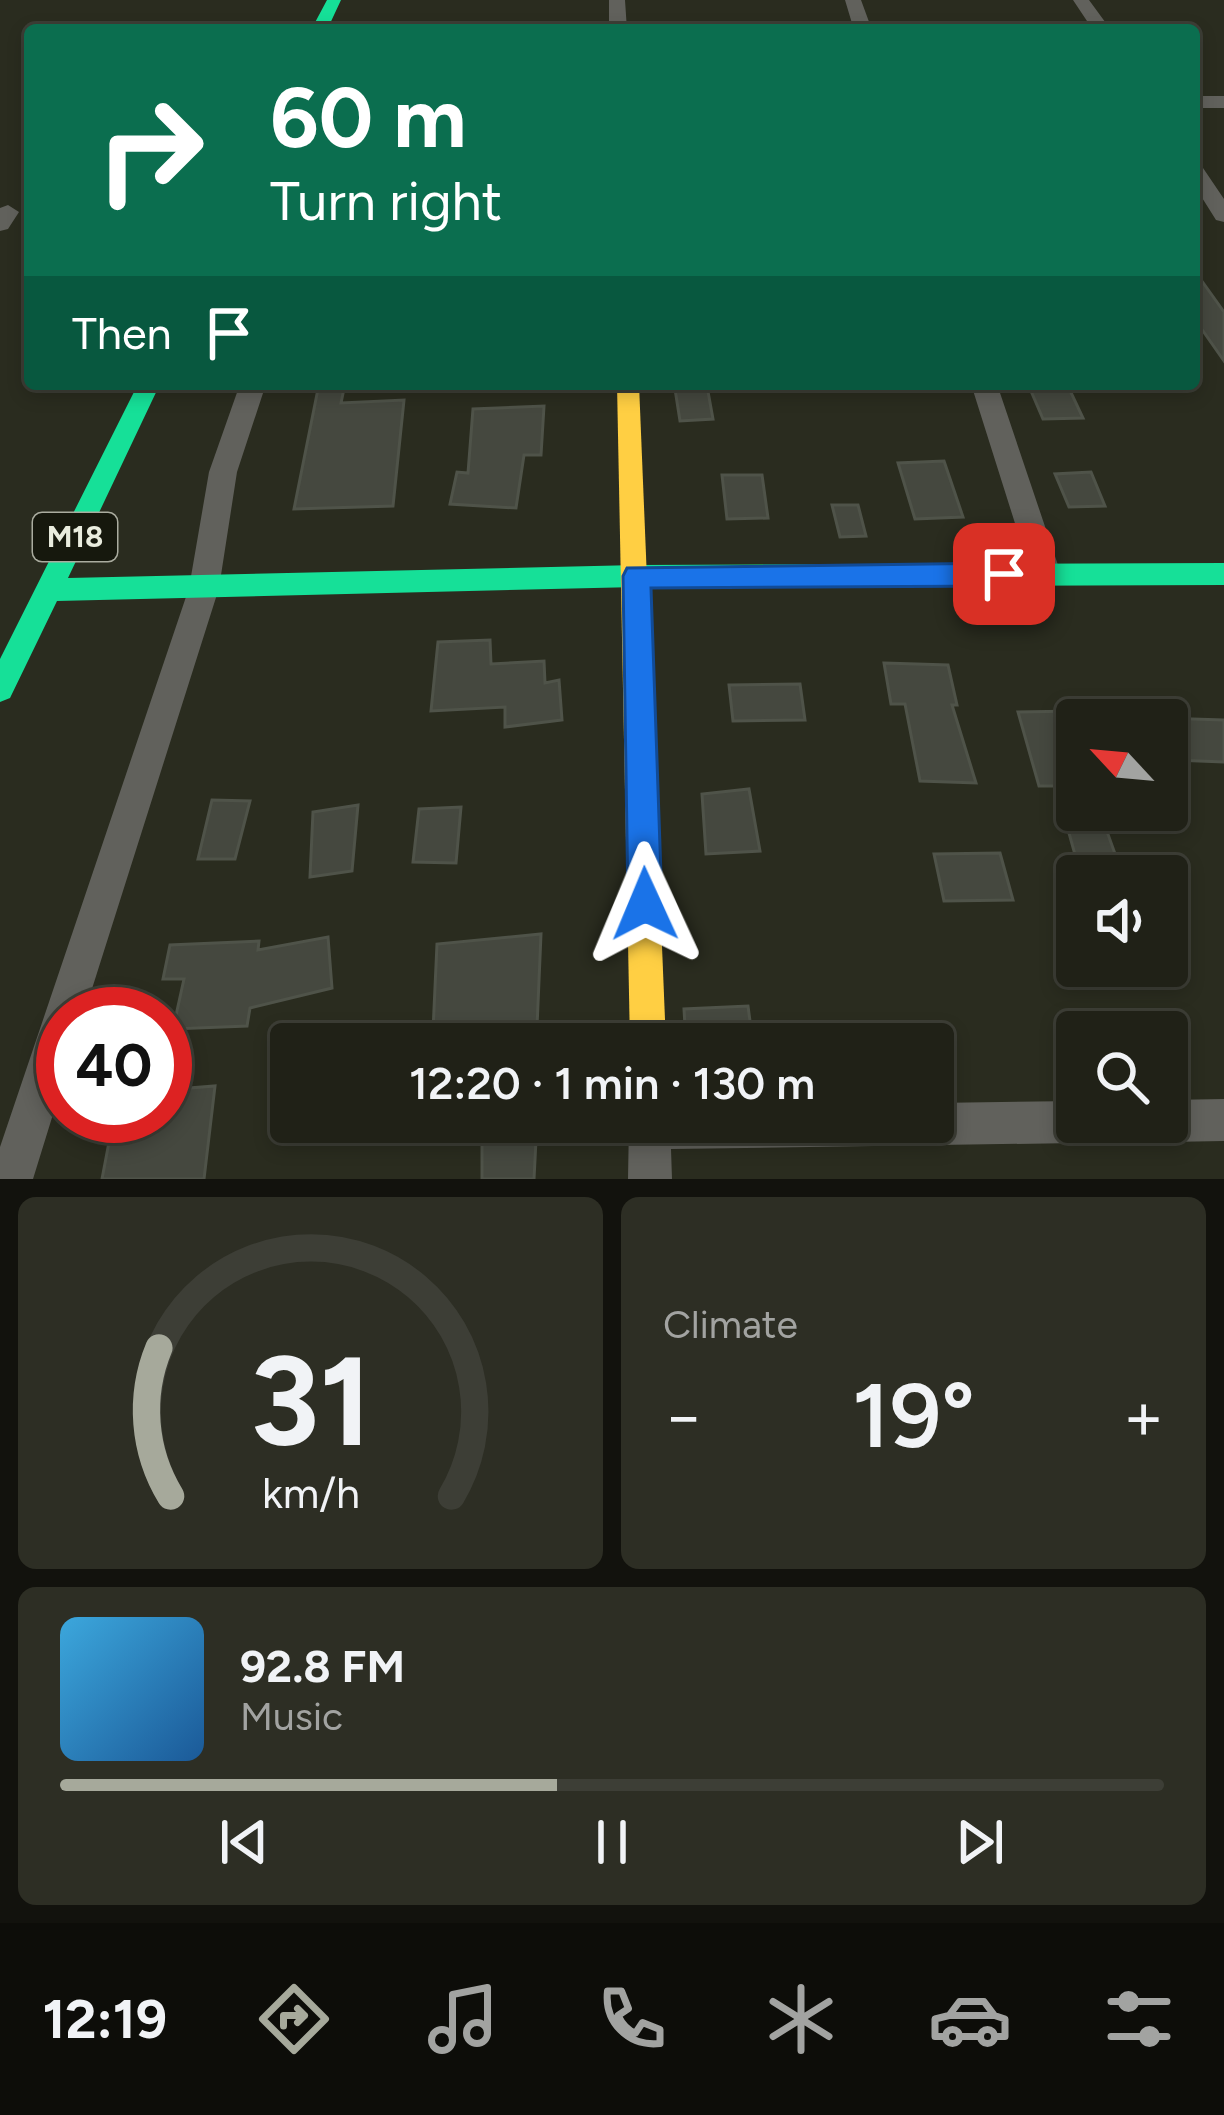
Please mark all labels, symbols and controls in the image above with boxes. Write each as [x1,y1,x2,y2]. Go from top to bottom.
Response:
text: 60 m [270,67,466,168]
icon: right [72,72,228,228]
text: Turn right [270,169,502,234]
icon: arrive [196,300,262,366]
text: Then [72,306,172,360]
road number: M18 [33,513,117,561]
pin [953,523,1055,625]
icon: arrive [971,541,1037,607]
north arrow [1056,699,1188,831]
map controls [1056,699,1188,1143]
position arrow [582,841,708,967]
button: sound [1056,855,1188,987]
speed limit sign: 40 [36,987,192,1143]
button: search [1056,1011,1188,1143]
text: 12:20 · 1 min · 130 m [409,1056,815,1110]
text: Climate [663,1301,798,1348]
text: 31 [249,1326,372,1476]
text: 19° [852,1361,975,1470]
text: − [663,1376,704,1456]
text: + [1123,1376,1164,1456]
text: km/h [262,1467,359,1519]
text: 92.8 FM [240,1639,405,1693]
text: Music [240,1693,343,1740]
icon: previous [211,1809,277,1875]
icon: pause [579,1809,645,1875]
icon: next [947,1809,1013,1875]
icon: directions [252,1977,336,2061]
icon: music [421,1977,505,2061]
icon: phone [590,1977,674,2061]
icon: climate [759,1977,843,2061]
icon: car [928,1977,1012,2061]
icon: filters [1097,1977,1181,2061]
text: 12:19 [43,1987,167,2052]

